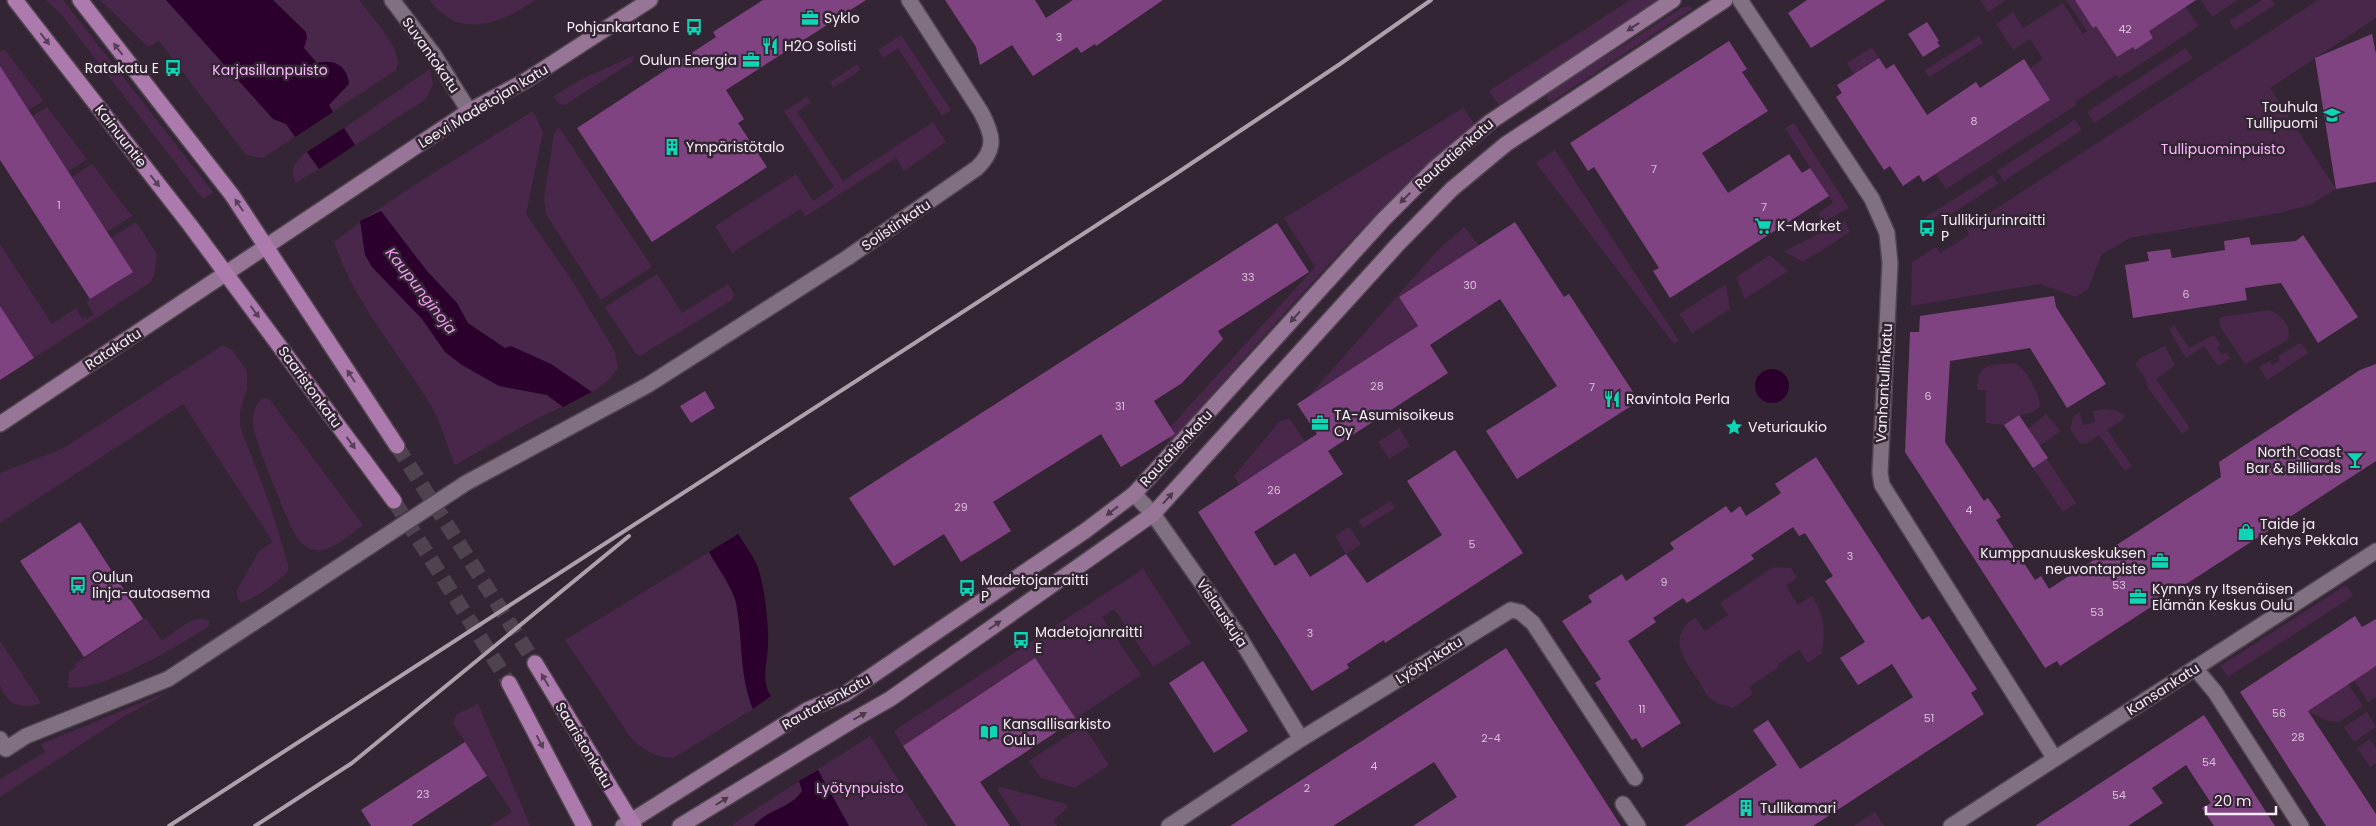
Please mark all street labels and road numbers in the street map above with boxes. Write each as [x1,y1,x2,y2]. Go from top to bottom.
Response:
street label: Suvantokatu [397,13,465,97]
street label: Leevi Madetojan katu [414,59,552,153]
street label: Kainuuntie [90,101,152,172]
street label: Rautatienkatu [1410,114,1498,194]
street label: Solistinkatu [857,194,935,256]
street label: Ratakatu [81,323,145,375]
street label: Vanhantullinkatu [1871,323,1897,443]
street label: Saaristonkatu [273,342,347,432]
street label: Rautatienkatu [1135,405,1217,491]
street label: Vislauskuja [1192,575,1252,651]
street label: Lyötynkatu [1392,631,1466,689]
street label: Kansankatu [2123,658,2203,720]
street label: Rautatienkatu [778,669,874,735]
street label: Saaristonkatu [550,698,618,792]

